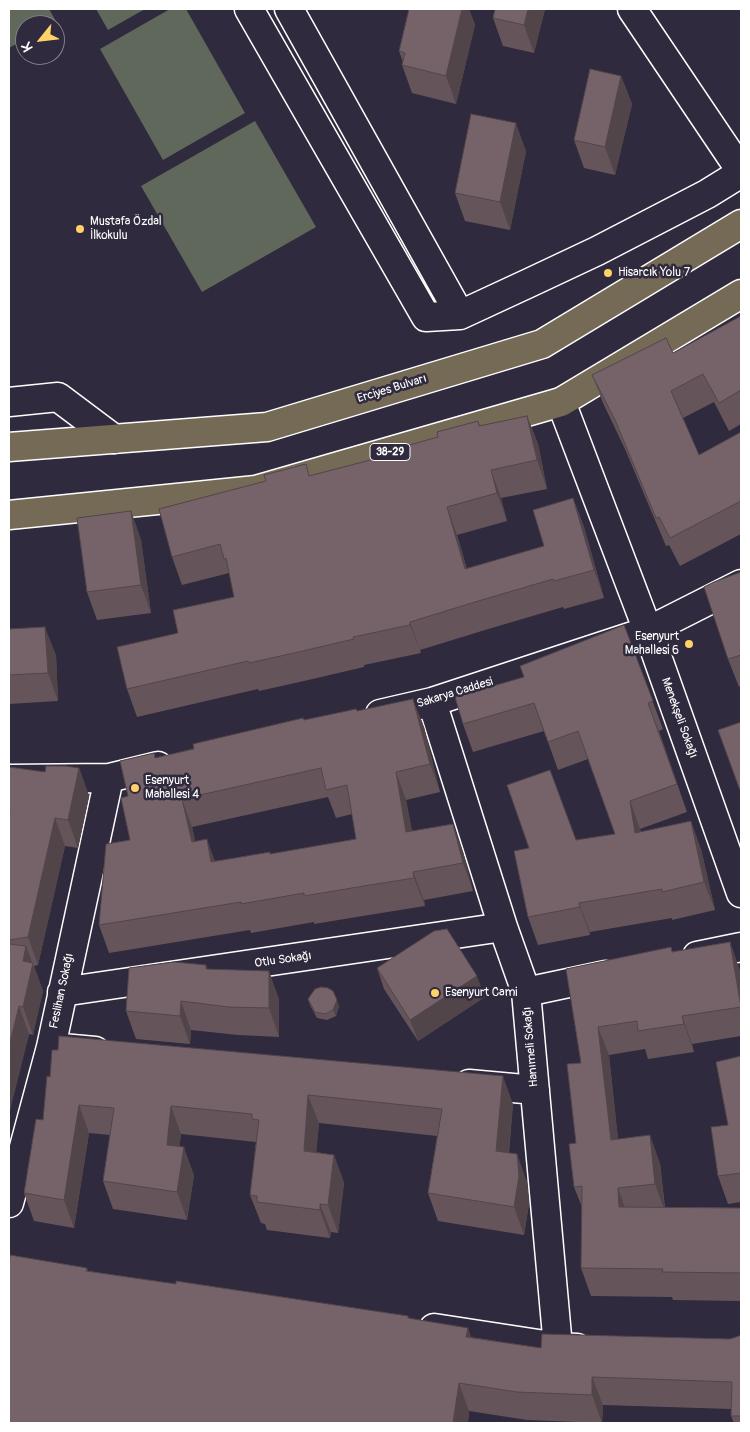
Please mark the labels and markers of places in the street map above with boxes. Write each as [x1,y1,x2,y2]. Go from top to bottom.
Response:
place label: Mustafa Özdal İlkokulu [90,215,162,243]
marker: Mustafa Özdal İlkokulu [74,223,86,235]
place label: Hisarcık Yolu 7 [618,266,690,280]
marker: Hisarcık Yolu 7 [602,267,614,279]
place label: Esenyurt Mahallesi 6 [625,630,679,658]
marker: Esenyurt Mahallesi 6 [683,638,695,650]
place label: Esenyurt Mahallesi 4 [145,774,199,802]
marker: Esenyurt Mahallesi 4 [129,782,141,794]
place label: Esenyurt Cami [445,986,517,1000]
marker: Esenyurt Cami [429,987,441,999]

